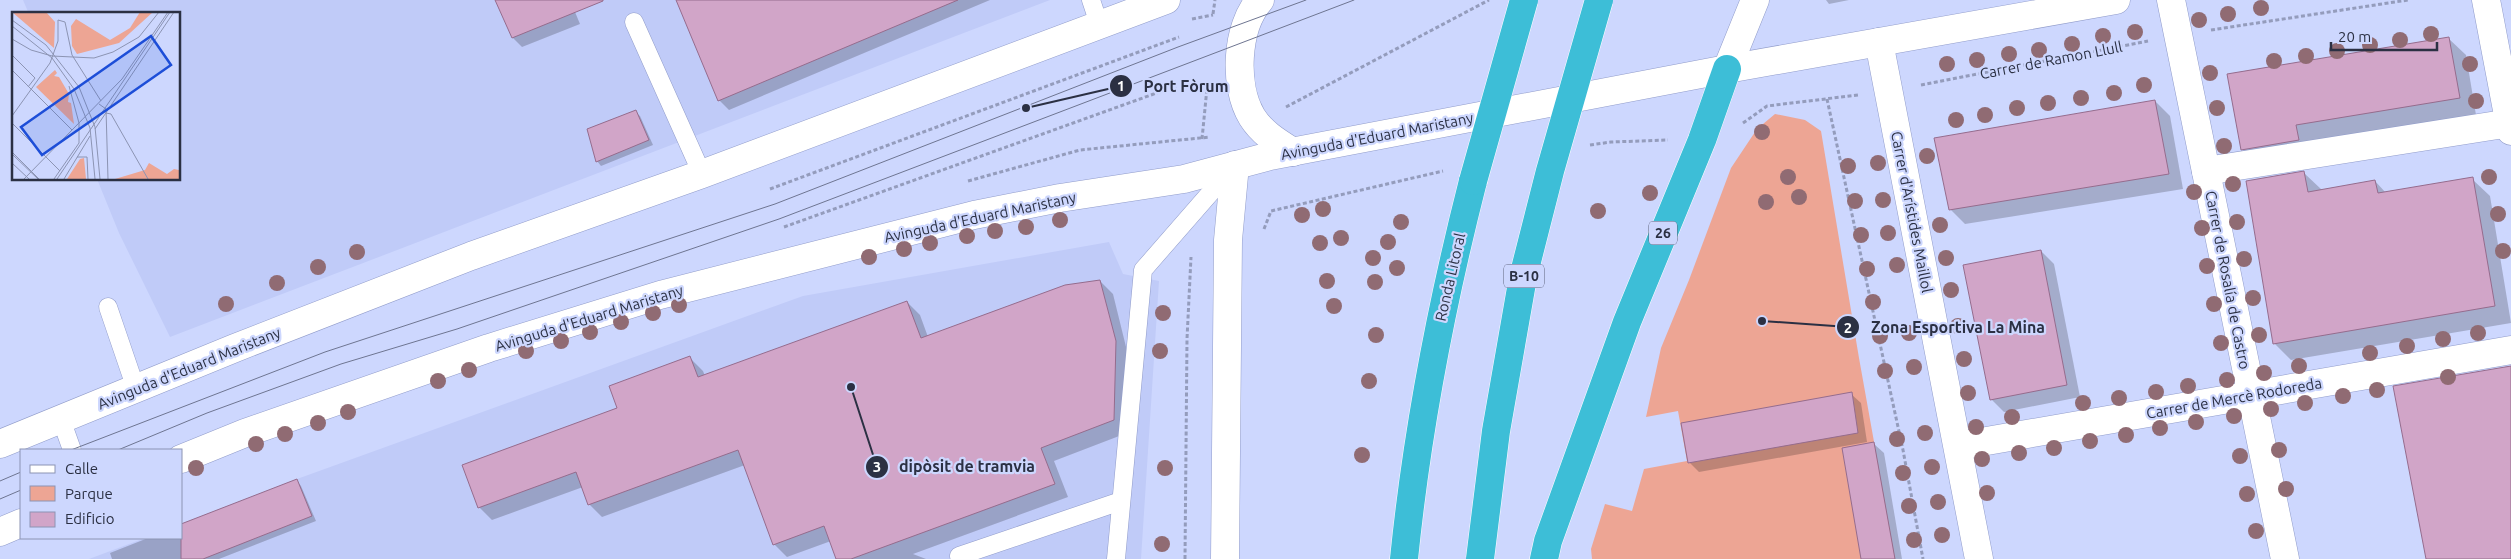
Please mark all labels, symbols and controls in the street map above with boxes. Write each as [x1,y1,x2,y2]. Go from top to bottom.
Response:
inset map [12,12,180,180]
scale bar [2331,20,2437,52]
text: 20 m [2338,28,2371,45]
street label: Carrer de Ramon Llull [1978,38,2124,82]
callout: Port Fòrum [1108,70,1238,101]
text: 1 [1117,77,1125,94]
text: Port Fòrum [1143,77,1229,95]
street label: Avinguda d'Eduard Maristany [1279,109,1475,163]
street label: Carrer d'Arístides Maillol [1888,130,1936,294]
street label: Avinguda d'Eduard Maristany [883,188,1077,246]
street label: Carrer de Rosalía de Castro [2202,189,2254,371]
road number: 26 [1649,222,1677,244]
street label: Ronda Litoral [1432,231,1468,323]
road number: B-10 [1504,264,1544,288]
street label: Avinguda d'Eduard Maristany [493,281,685,355]
callout: Zona Esportiva La Mina [1836,312,2055,343]
text: Zona Esportiva La Mina [1871,318,2045,336]
text: 2 [1844,319,1852,336]
street label: Avinguda d'Eduard Maristany [95,323,283,413]
street label: Carrer de Mercè Rodoreda [2145,374,2323,422]
legend [20,449,182,539]
callout: dipòsit de tramvia [864,451,1045,482]
text: dipòsit de tramvia [899,457,1035,475]
text: 3 [873,458,881,475]
text: Calle [65,460,98,477]
text: Parque [65,485,113,502]
text: Edificio [65,510,114,527]

